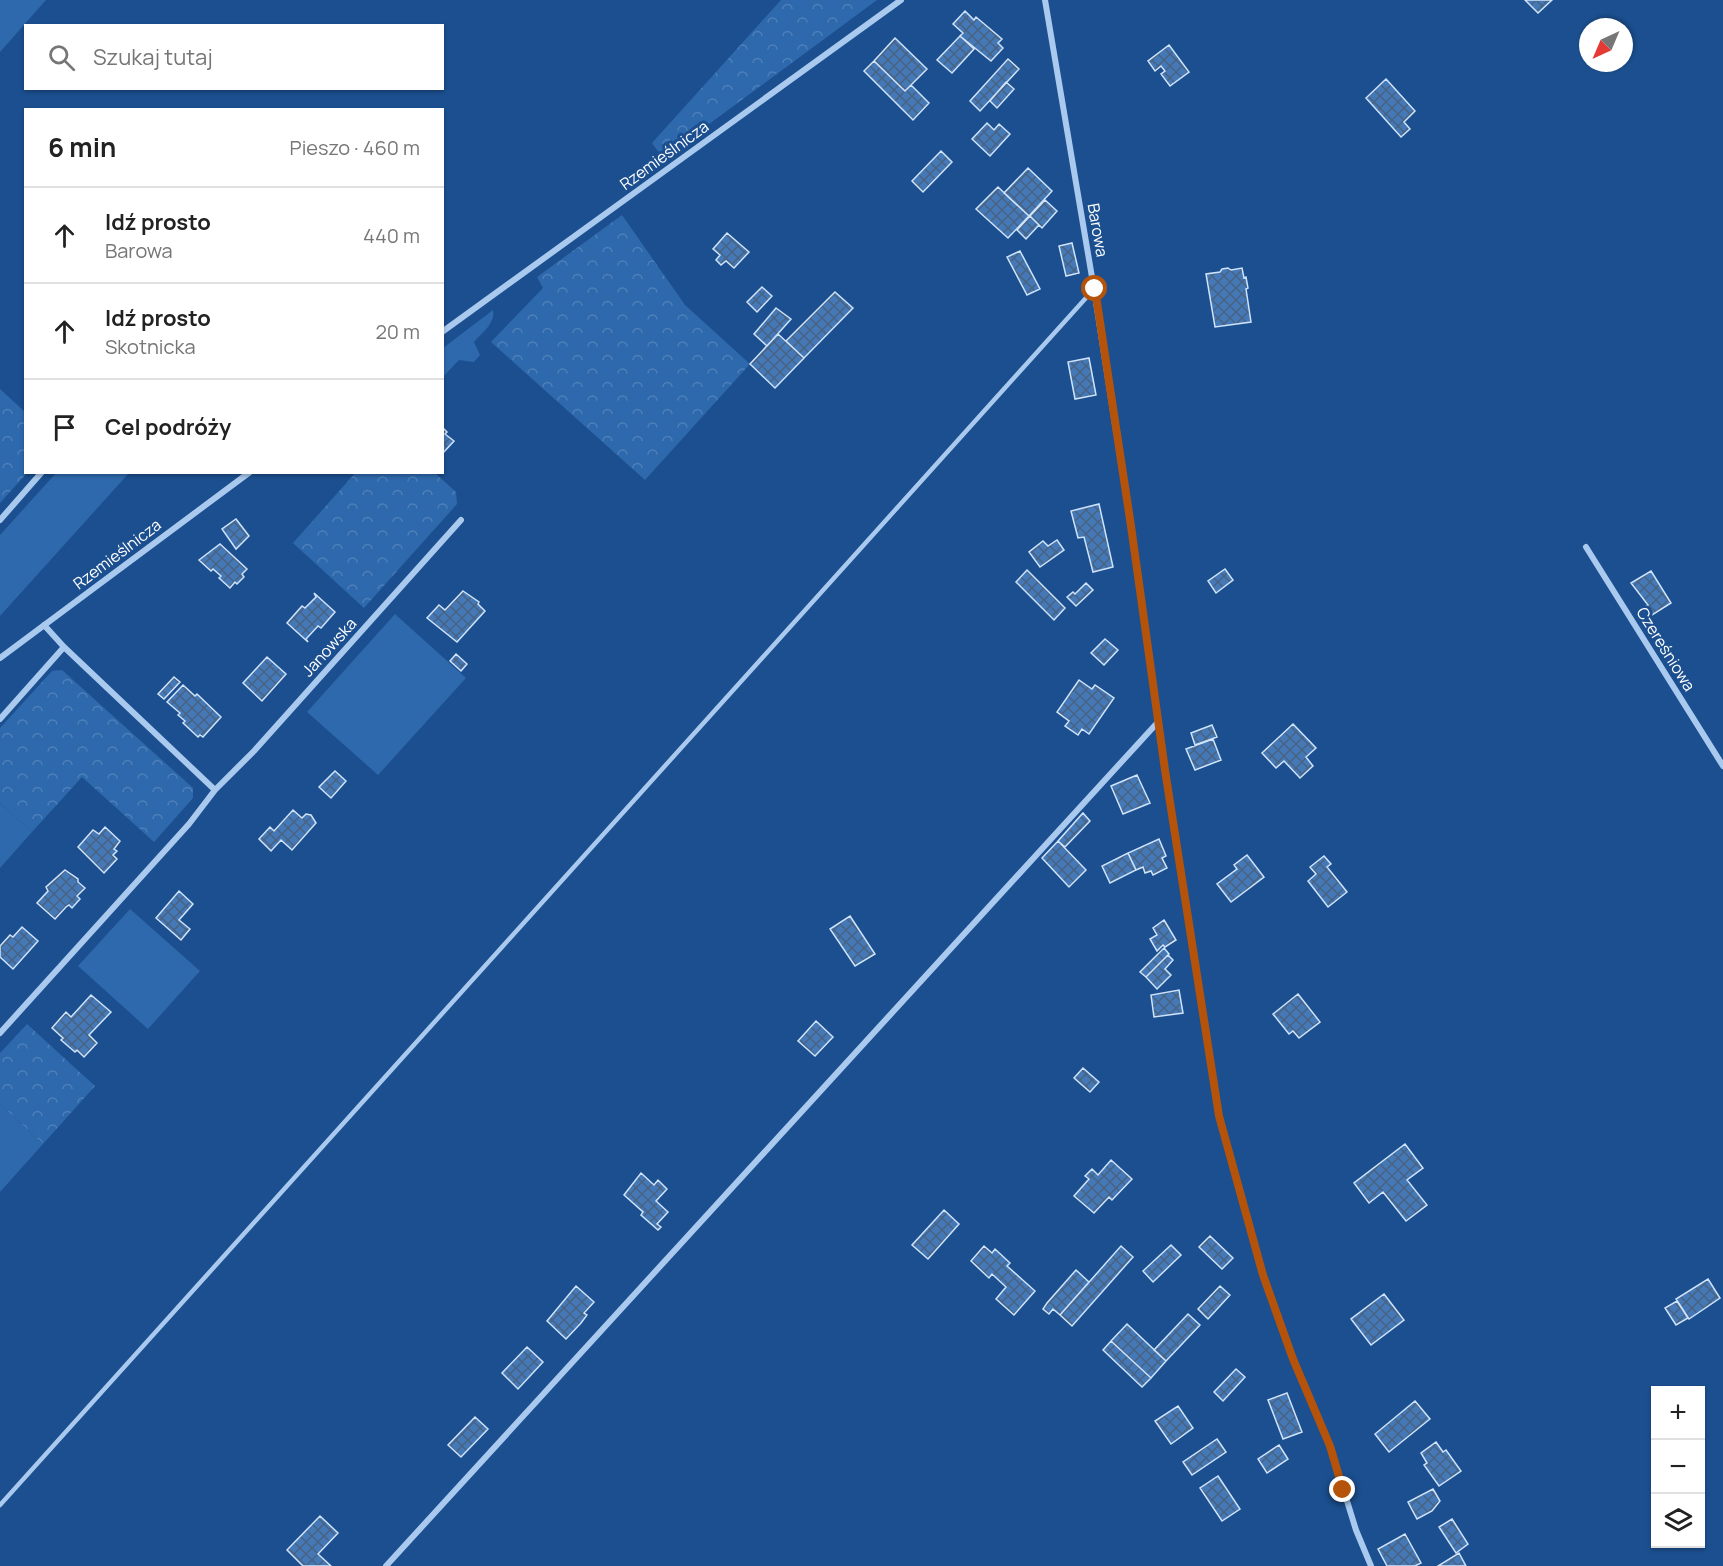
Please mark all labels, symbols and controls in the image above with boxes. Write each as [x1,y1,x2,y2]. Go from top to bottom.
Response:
north arrow [1579,18,1633,72]
search box [24,24,444,90]
icon: search [45,41,78,74]
text: Szukaj tutaj [93,42,213,72]
street label: Rzemieślnicza [615,115,713,195]
text: 6 min [48,129,116,165]
text: Pieszo · 460 m [290,134,420,161]
street label: Barowa [1082,201,1114,259]
text: Idź prosto [105,207,211,237]
icon: ahead [48,219,81,252]
text: 440 m [363,222,420,249]
text: Barowa [105,237,173,264]
route start [1081,275,1107,301]
text: Idź prosto [105,303,211,333]
icon: ahead [48,315,81,348]
text: 20 m [375,318,420,345]
text: Skotnicka [105,333,196,360]
icon: arrive [48,411,81,444]
text: Cel podróży [105,412,231,442]
street label: Rzemieślnicza [69,514,165,594]
street label: Czereśniowa [1631,603,1701,695]
street label: Janowska [297,613,361,681]
map controls [1651,1386,1705,1548]
button: + [1651,1386,1705,1440]
button: − [1651,1440,1705,1494]
route end [1329,1476,1355,1502]
button: layers [1651,1494,1705,1548]

